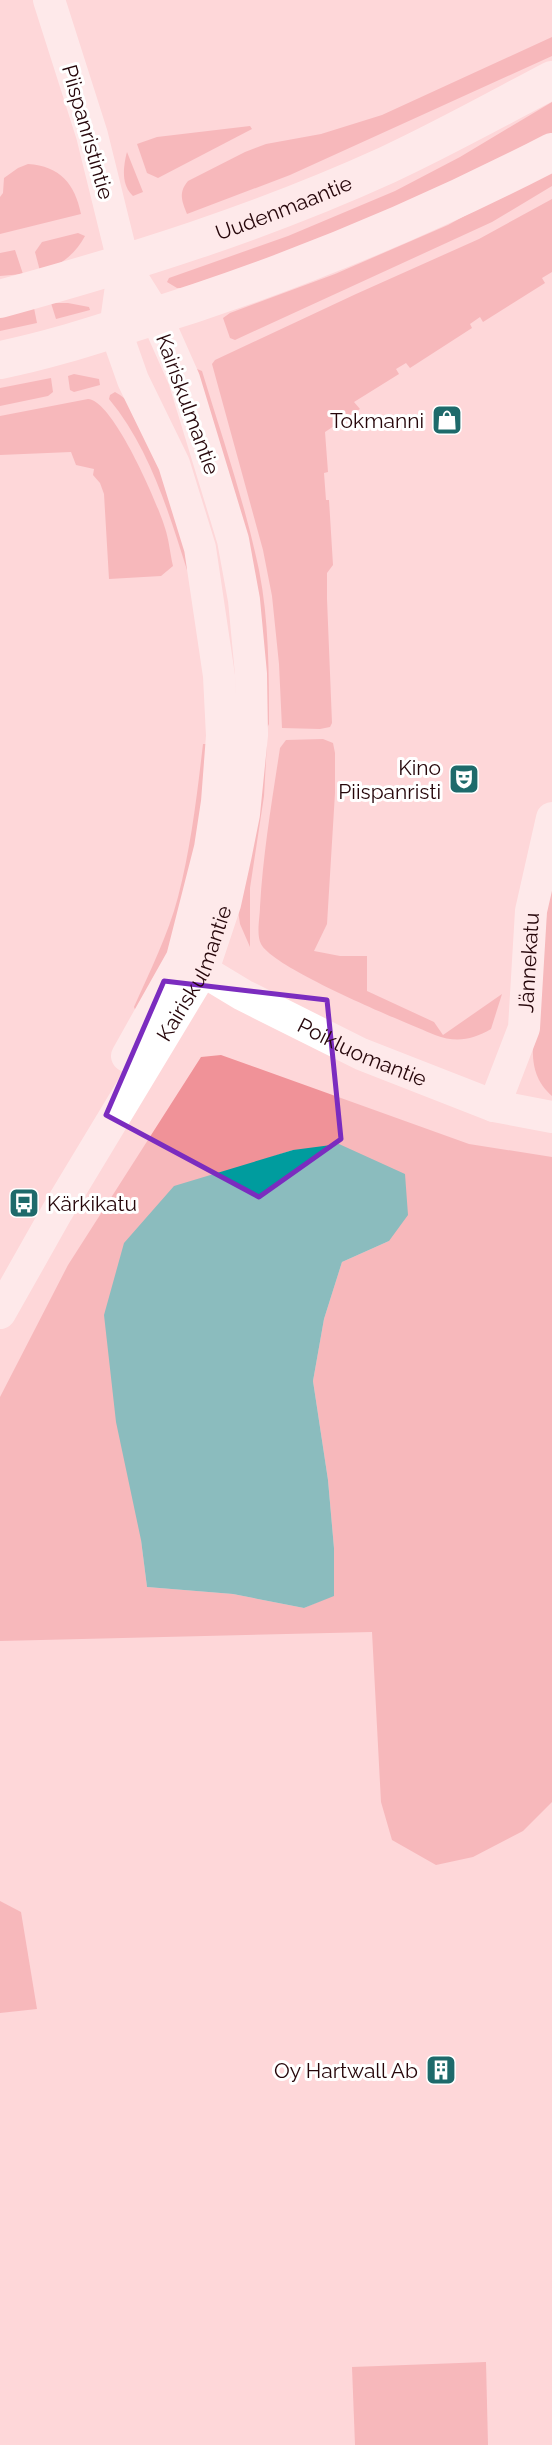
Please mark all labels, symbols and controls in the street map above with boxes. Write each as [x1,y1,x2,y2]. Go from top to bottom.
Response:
street label: Piispanristintie [57,62,119,202]
street label: Uudenmaantie [212,170,355,245]
street label: Kairiskulmantie [151,330,225,478]
shop icon: Tokmanni [430,403,464,437]
place label: Tokmanni [330,408,424,433]
place label: Kino Piispanristi [338,755,441,804]
theatre icon: Kino Piispanristi [447,762,481,796]
street label: Kairiskulmantie [151,902,236,1045]
street label: Jännekatu [512,912,543,1013]
street label: Poikluomantie [294,1012,430,1091]
bus stop icon: Kärkikatu [7,1186,41,1220]
place label: Kärkikatu [47,1191,137,1216]
building icon: Oy Hartwall Ab [424,2053,458,2087]
place label: Oy Hartwall Ab [274,2058,418,2083]

